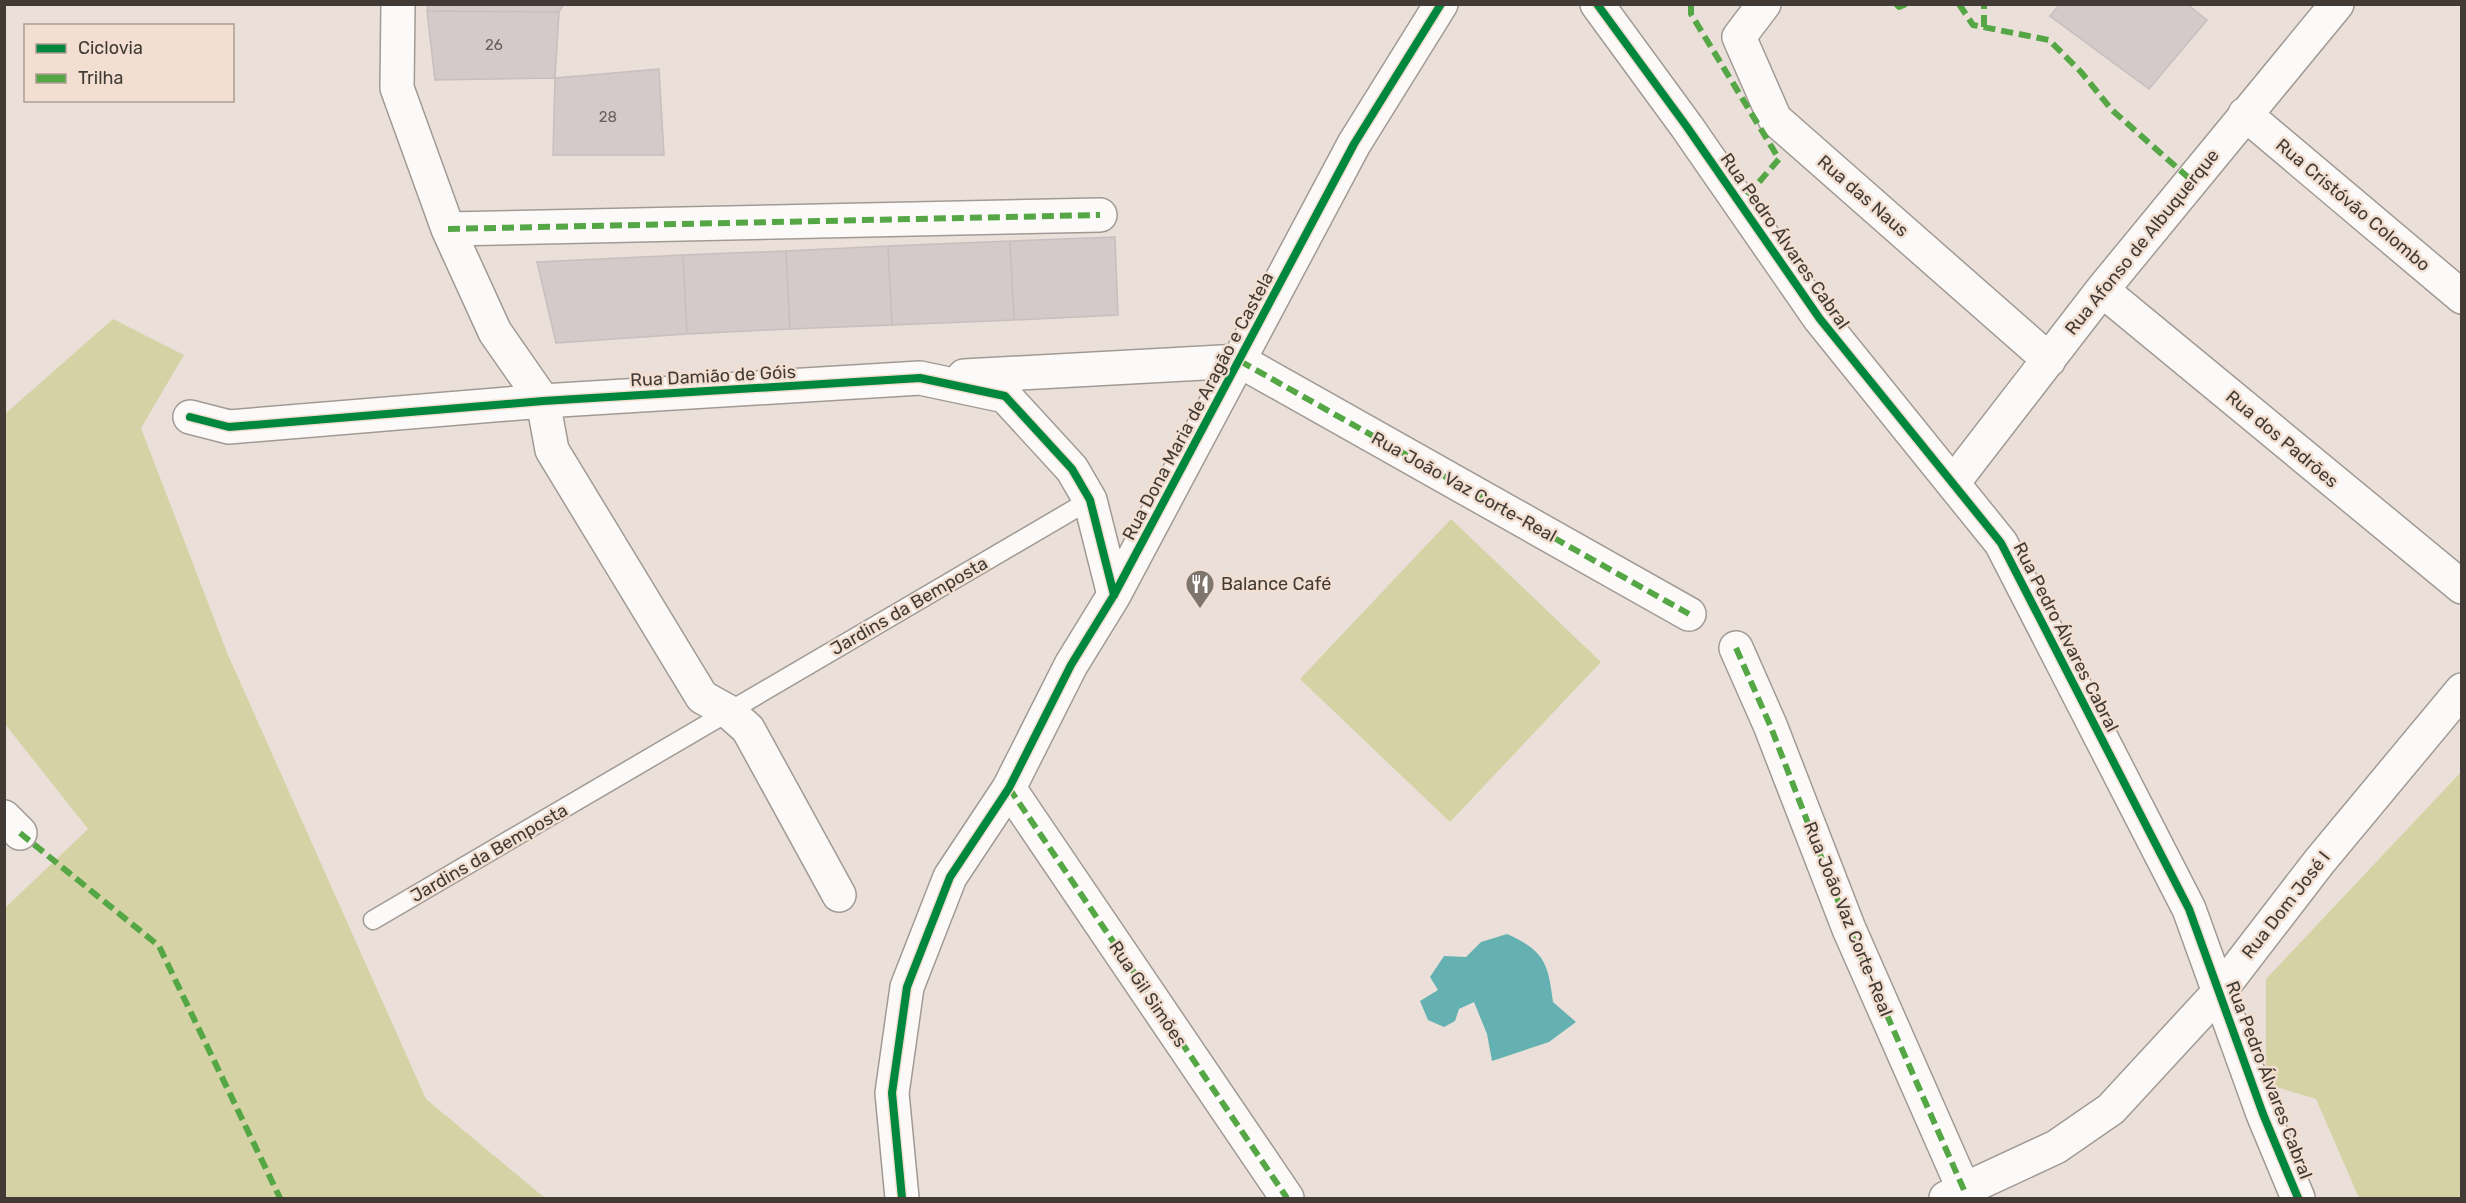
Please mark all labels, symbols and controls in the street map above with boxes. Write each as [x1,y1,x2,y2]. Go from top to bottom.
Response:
legend [24,24,234,102]
house number: 26 [485,36,503,54]
text: Ciclovia [78,37,143,59]
text: Trilha [78,67,123,89]
house number: 28 [599,108,617,126]
street label: Rua Cristóvão Colombo [2271,134,2435,276]
street label: Rua Afonso de Albuquerque [2060,145,2224,339]
street label: Rua Pedro Álvares Cabral [1716,149,1854,333]
street label: Rua das Naus [1813,150,1913,242]
street label: Rua Dona Maria de Aragão e Castela [1118,268,1278,544]
street label: Rua Damião de Góis [630,361,796,391]
street label: Rua dos Padrões [2221,386,2343,492]
street label: Rua João Vaz Corte-Real [1368,427,1560,547]
street label: Rua Pedro Álvares Cabral [2009,538,2123,736]
street label: Jardins da Bemposta [826,552,992,660]
restaurant icon: Balance Café [1184,568,1216,610]
place label: Balance Café [1221,573,1331,595]
street label: Jardins da Bemposta [406,799,572,907]
street label: Rua João Vaz Corte-Real [1799,818,1897,1020]
street label: Rua Dom José I [2237,847,2335,963]
street label: Rua Gil Simões [1104,937,1192,1051]
street label: Rua Pedro Álvares Cabral [2221,978,2317,1182]

